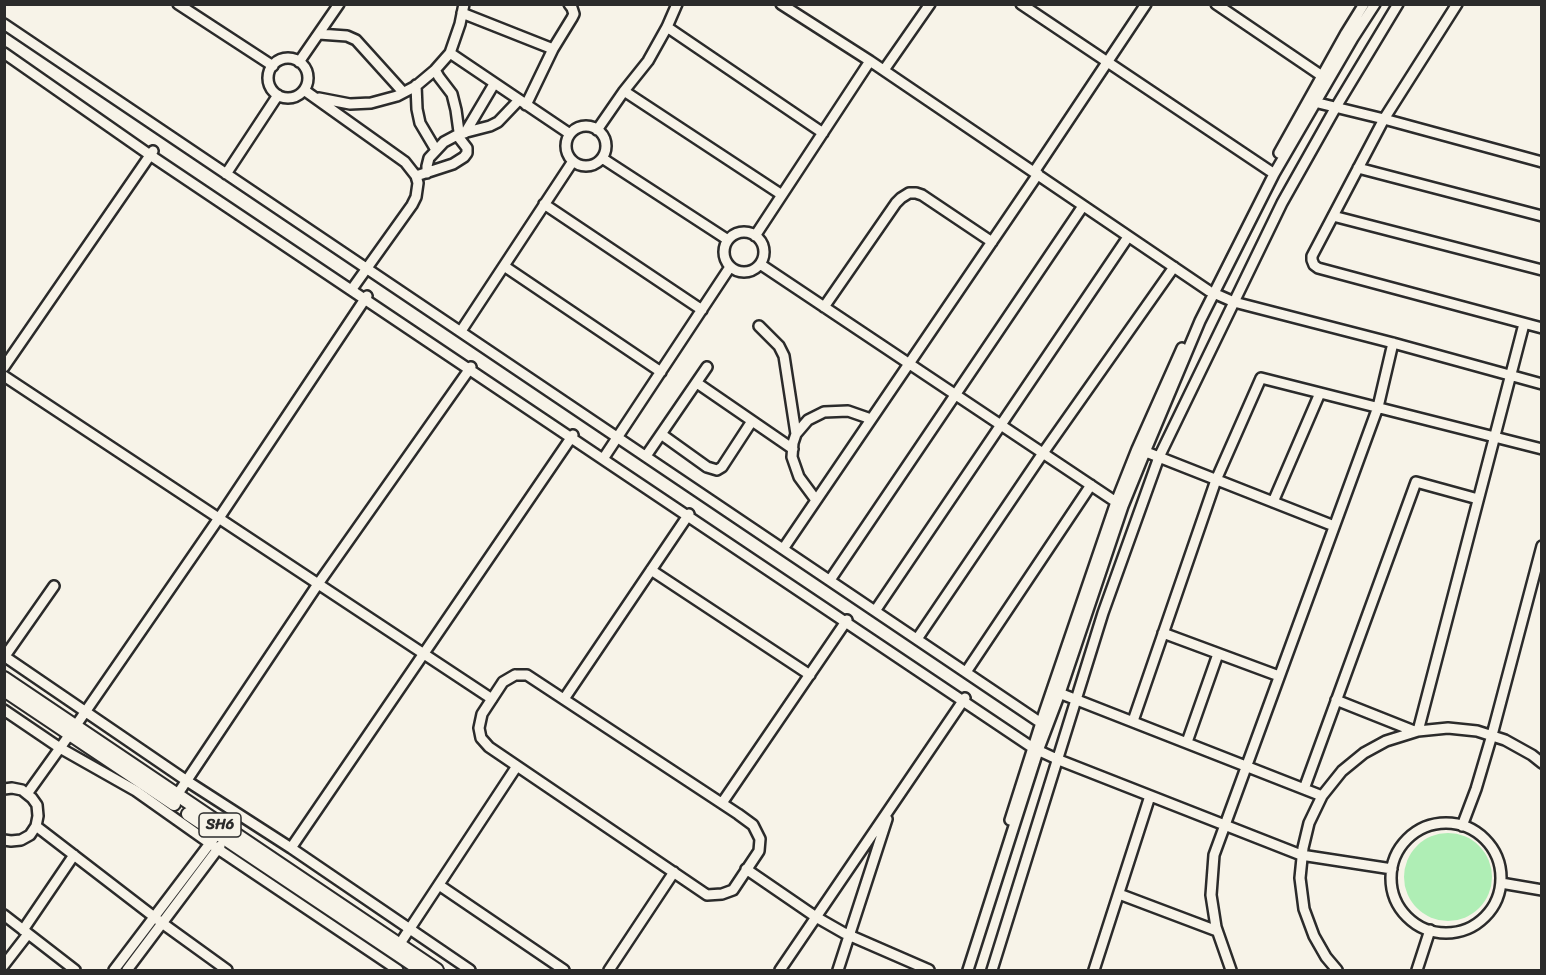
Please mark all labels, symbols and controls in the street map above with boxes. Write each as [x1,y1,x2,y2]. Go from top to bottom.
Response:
road number: SH6 [199,813,241,837]

